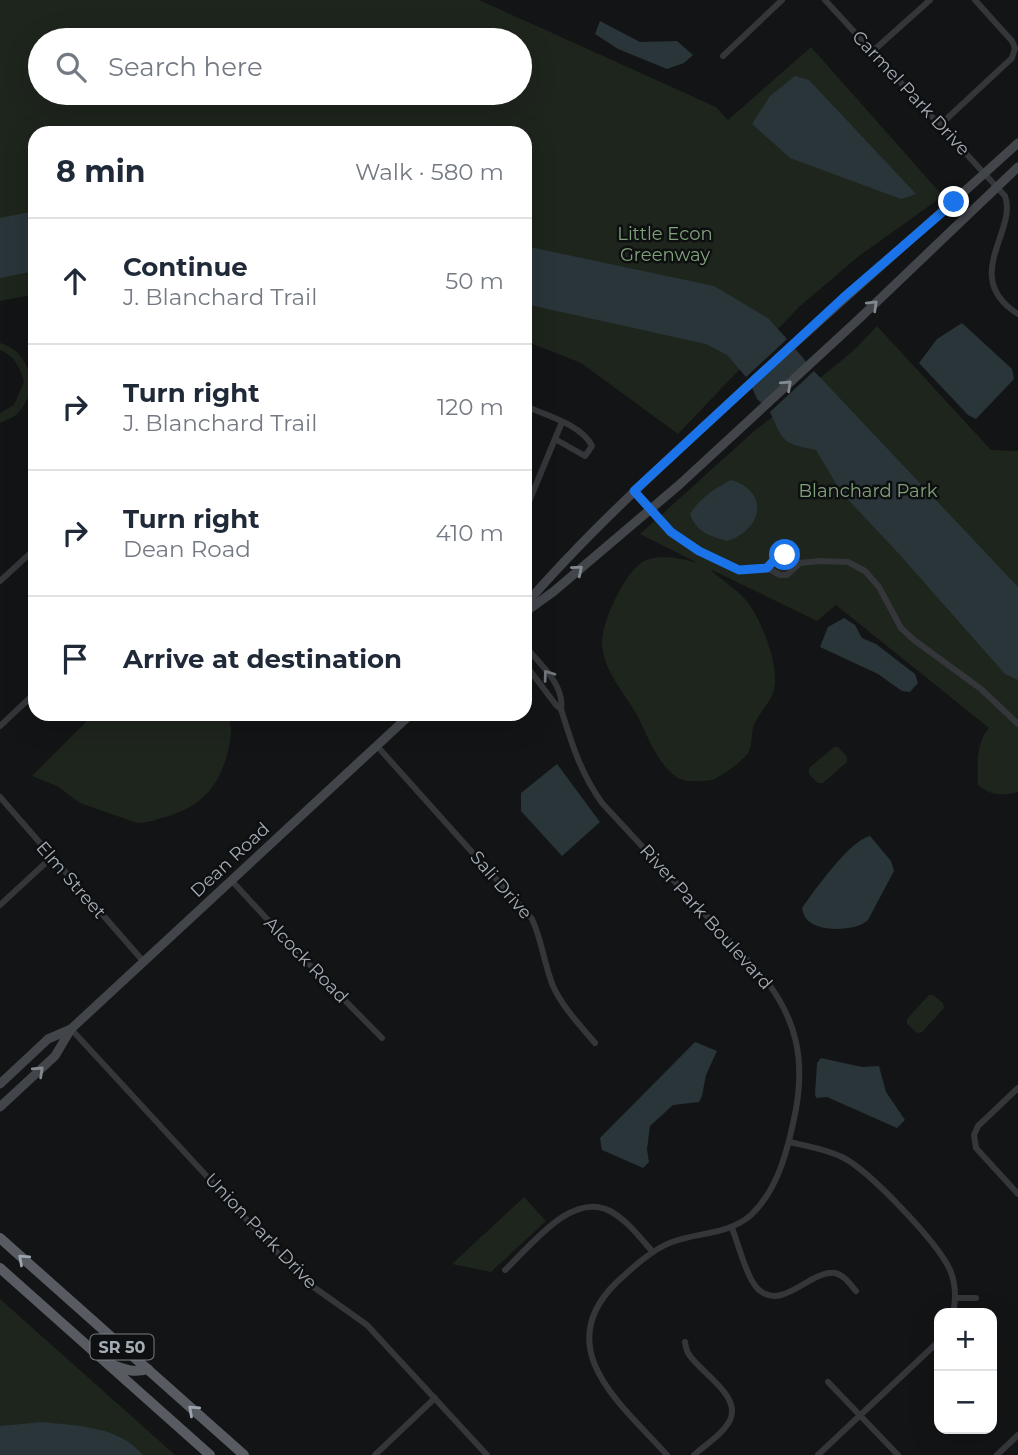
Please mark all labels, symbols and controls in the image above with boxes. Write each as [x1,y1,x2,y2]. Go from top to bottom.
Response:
street label: Carmel Park Drive [847,26,975,160]
search box [28,28,532,105]
icon: search [52,48,90,86]
text: Search here [108,51,263,83]
text: 8 min [56,153,146,190]
text: Walk · 580 m [355,158,504,186]
route end [938,186,969,217]
park label: Little Econ Greenway [617,223,713,266]
text: Continue [123,251,248,283]
icon: ahead [56,262,94,300]
text: 50 m [445,267,504,295]
text: J. Blanchard Trail [123,283,317,311]
one-way arrow [865,301,878,314]
text: Turn right [123,377,259,409]
one-way arrow [779,380,792,393]
icon: right [56,388,94,426]
text: 120 m [437,393,504,421]
text: J. Blanchard Trail [123,409,317,437]
park label: Blanchard Park [798,480,938,502]
text: Turn right [123,503,259,535]
icon: right [56,514,94,552]
text: 410 m [435,519,504,547]
text: Dean Road [123,535,251,563]
route start [769,539,800,570]
one-way arrow [570,566,583,578]
icon: arrive [56,640,94,678]
text: Arrive at destination [123,643,402,675]
one-way arrow [544,671,557,683]
street label: Dean Road [186,818,274,902]
street label: Elm Street [31,837,111,923]
street label: River Park Boulevard [635,840,777,994]
street label: Sali Drive [465,846,537,924]
street label: Alcock Road [259,912,353,1008]
one-way arrow [31,1067,44,1079]
street label: Union Park Drive [200,1169,322,1294]
one-way arrow [18,1254,31,1267]
map controls [934,1308,997,1434]
button: + [934,1308,997,1371]
road number: SR 50 [90,1334,154,1359]
button: − [934,1371,997,1434]
one-way arrow [188,1406,201,1418]

